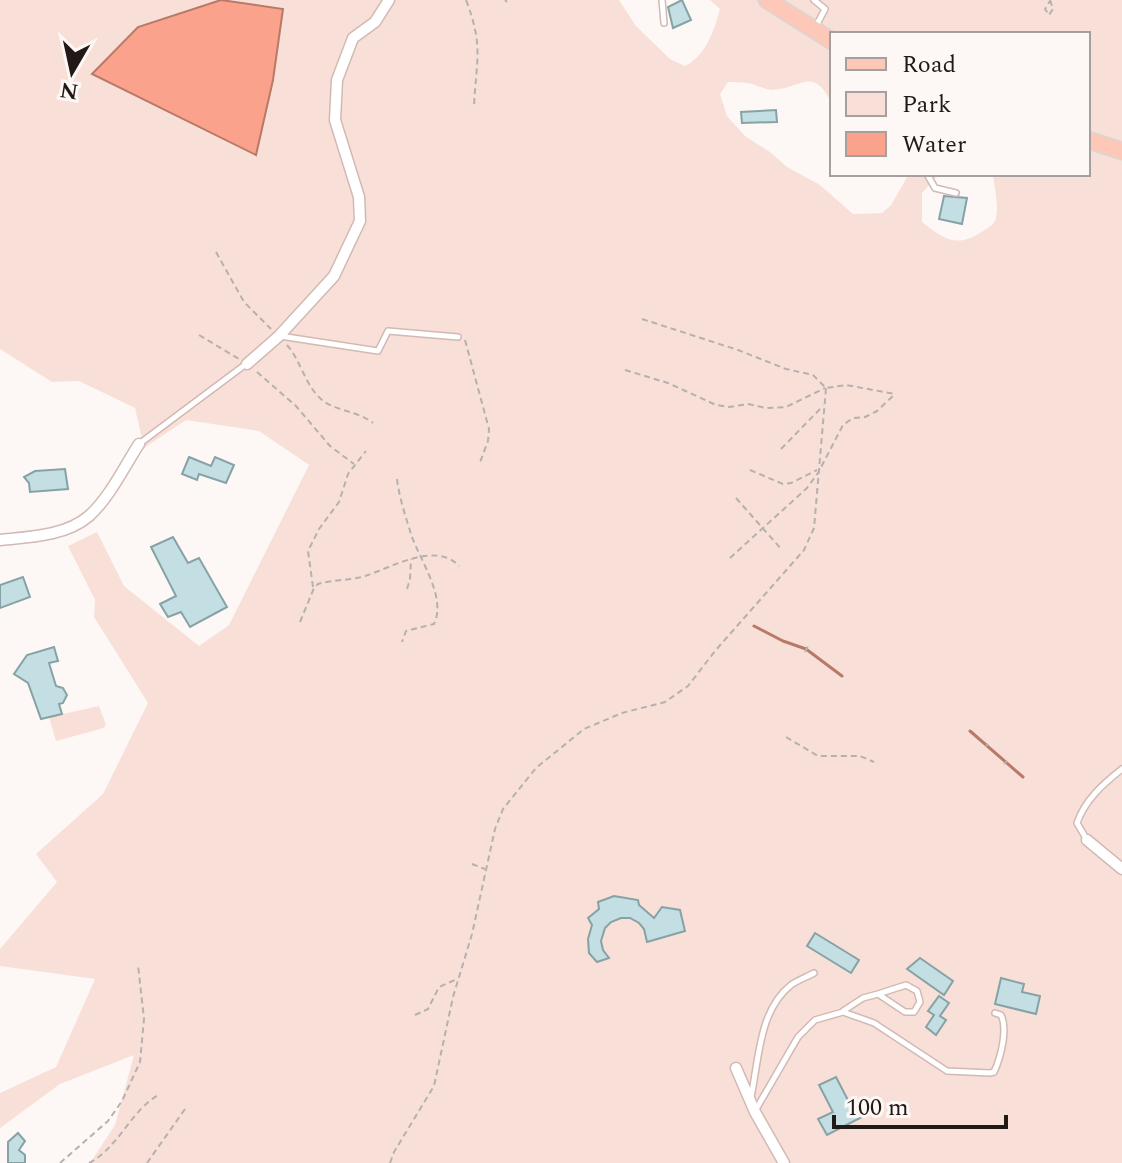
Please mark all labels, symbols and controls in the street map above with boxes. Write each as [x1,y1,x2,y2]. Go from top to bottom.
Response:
north arrow [32,32,112,112]
legend [830,32,1090,176]
text: Road [902,47,956,83]
text: N [58,73,81,108]
text: Park [902,87,952,123]
text: Water [902,127,966,163]
scale bar [834,1079,1006,1129]
text: 100 m [846,1090,909,1126]

